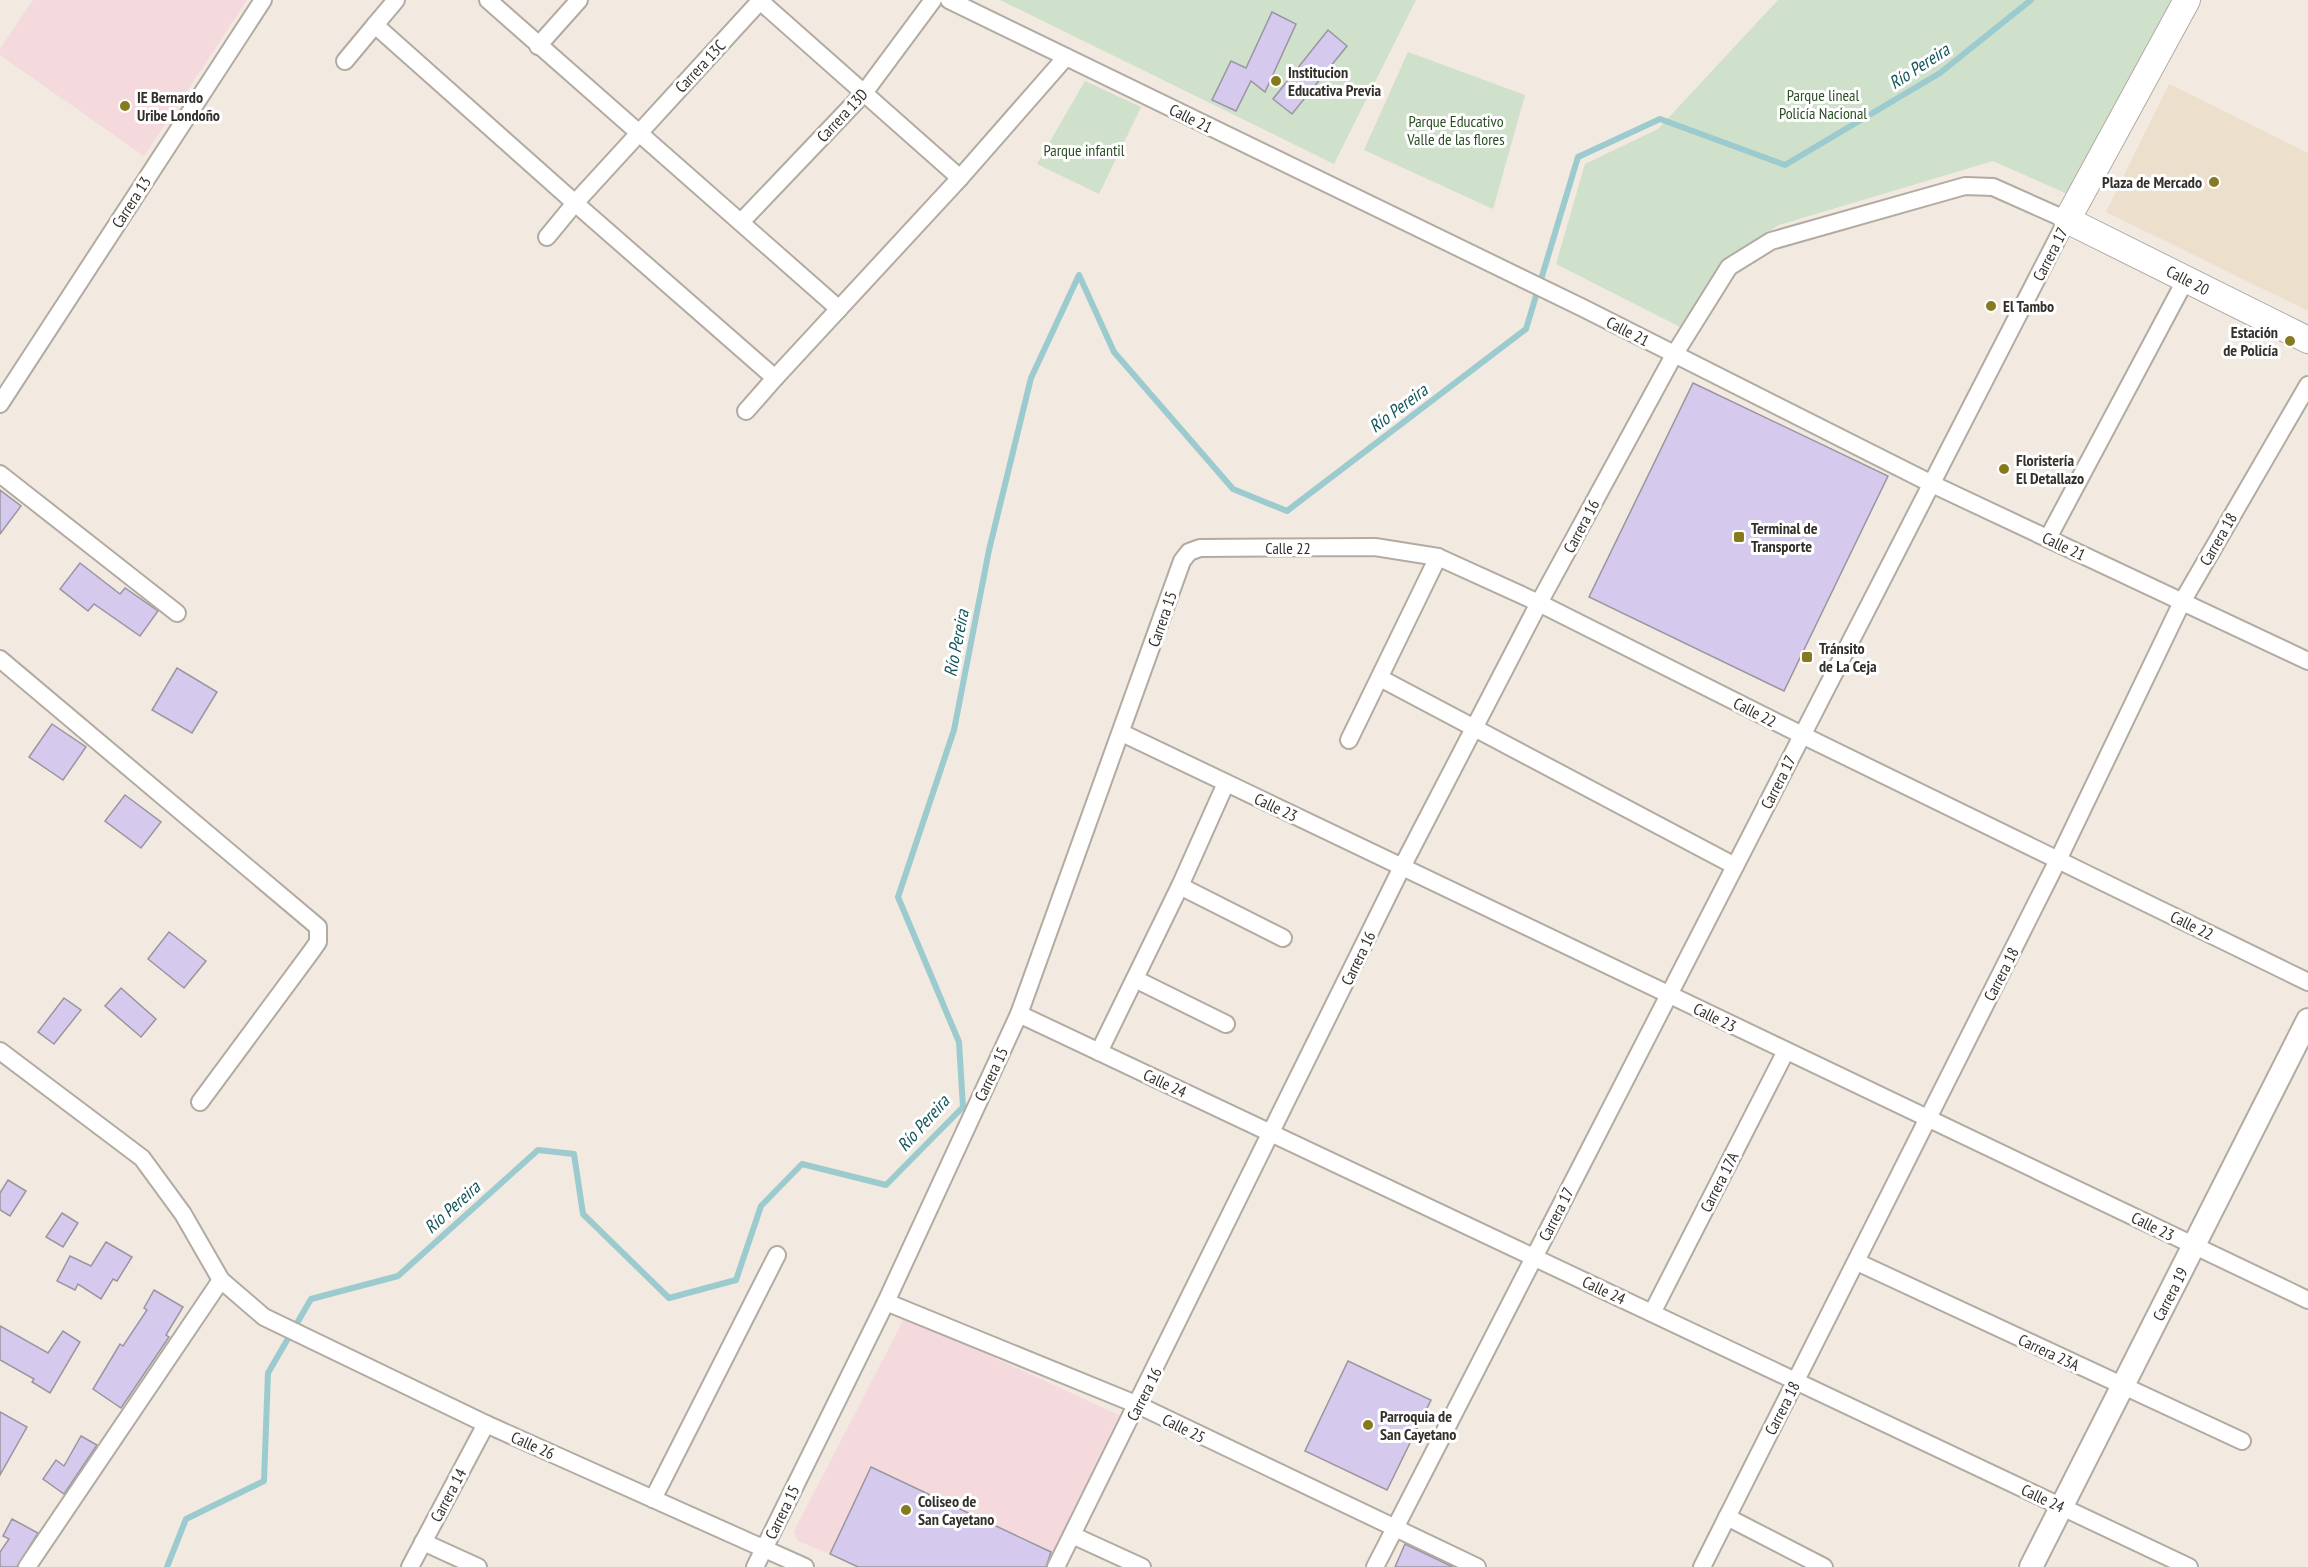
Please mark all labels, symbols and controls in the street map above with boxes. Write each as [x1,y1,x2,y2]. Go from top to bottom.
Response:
street label: Carrera 13C [671,35,729,97]
water label: Río Pereira [1884,38,1954,94]
place label: Institucion Educativa Previa [1288,62,1381,100]
marker: Institucion Educativa Previa [1269,74,1283,88]
street label: Carrera 13D [812,84,872,146]
park label: Parque lineal Policía Nacional [1779,85,1867,123]
place label: IE Bernardo Uribe Londoño [137,87,220,125]
marker: IE Bernardo Uribe Londoño [118,99,132,113]
street label: Calle 21 [1166,99,1216,137]
park label: Parque Educativo Valle de las flores [1406,111,1505,149]
park label: Parque infantil [1043,140,1125,160]
street label: Carrera 13 [107,172,155,232]
place label: Plaza de Mercado [2102,172,2202,192]
marker: Plaza de Mercado [2207,175,2221,189]
street label: Carrera 17 [2028,224,2072,284]
street label: Calle 20 [2163,261,2213,299]
place label: El Tambo [2003,296,2054,316]
marker: El Tambo [1984,299,1998,313]
street label: Calle 21 [1603,312,1653,350]
place label: Estación de Policía [2223,322,2278,360]
marker: Estación de Policía [2283,334,2297,348]
water label: Río Pereira [1364,378,1433,438]
place label: Floristería El Detallazo [2016,450,2084,488]
marker: Floristería El Detallazo [1997,462,2011,476]
street label: Carrera 16 [1559,496,1603,556]
street label: Carrera 18 [2195,509,2241,569]
place label: Terminal de Transporte [1751,518,1818,556]
street label: Calle 21 [2039,527,2089,565]
marker: Terminal de Transporte [1732,530,1746,544]
street label: Calle 22 [1265,538,1311,558]
street label: Carrera 15 [1143,589,1181,649]
water label: Río Pereira [938,607,974,678]
place label: Tránsito de La Ceja [1819,638,1877,676]
marker: Tránsito de La Ceja [1800,650,1814,664]
street label: Calle 22 [1730,693,1780,731]
street label: Carrera 17 [1756,752,1800,812]
street label: Calle 23 [1251,788,1301,826]
street label: Calle 22 [2167,906,2217,944]
street label: Carrera 16 [1336,928,1380,988]
street label: Carrera 18 [1979,944,2023,1004]
street label: Calle 23 [1690,998,1740,1036]
street label: Carrera 15 [970,1044,1012,1104]
street label: Calle 24 [1140,1064,1190,1102]
water label: Río Pereira [892,1090,955,1156]
street label: Carrera 17A [1695,1148,1743,1215]
water label: Río Pereira [419,1175,485,1238]
street label: Carrera 17 [1534,1184,1578,1244]
street label: Calle 23 [2128,1207,2178,1245]
street label: Carrera 19 [2148,1264,2192,1324]
street label: Calle 24 [1579,1271,1629,1309]
street label: Carrera 23A [2015,1329,2083,1375]
street label: Carrera 16 [1122,1364,1166,1424]
street label: Carrera 18 [1760,1378,1804,1438]
place label: Parroquia de San Cayetano [1380,1406,1456,1444]
street label: Calle 25 [1159,1409,1209,1447]
marker: Parroquia de San Cayetano [1361,1418,1375,1432]
street label: Calle 26 [508,1427,558,1463]
street label: Carrera 14 [426,1465,470,1525]
street label: Calle 24 [2018,1479,2068,1517]
street label: Carrera 15 [760,1482,804,1542]
place label: Coliseo de San Cayetano [918,1491,994,1529]
marker: Coliseo de San Cayetano [899,1503,913,1517]

